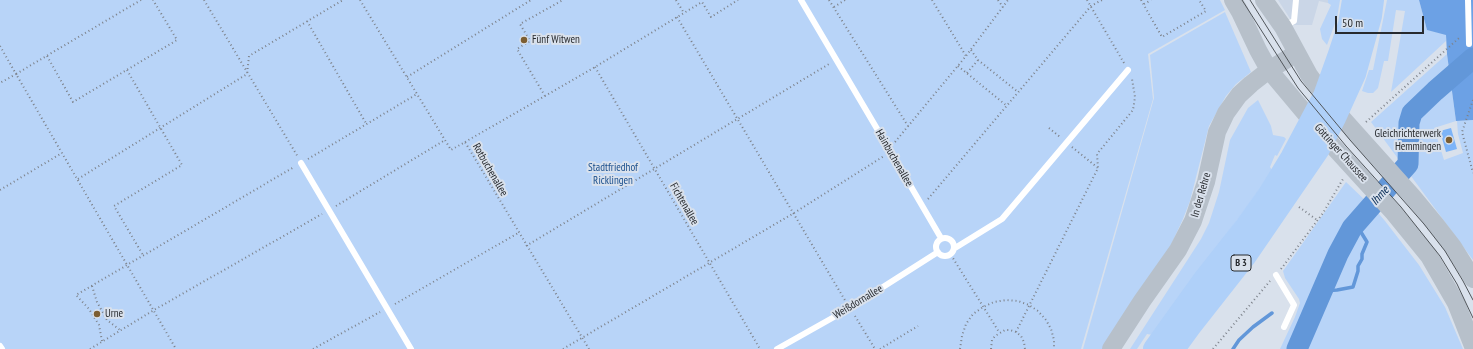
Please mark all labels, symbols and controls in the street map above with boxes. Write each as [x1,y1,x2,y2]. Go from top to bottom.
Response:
scale bar [1337,8,1426,34]
text: 50 m [1342,15,1363,30]
place label: Fünf Witwen [532,33,580,47]
marker: Fünf Witwen [519,35,529,45]
street label: Göttinger Chaussee [1311,121,1371,185]
street label: Hainbuchenallee [872,127,916,189]
place label: Gleichrichterwerk Hemmingen [1374,127,1441,153]
marker: Gleichrichterwerk Hemmingen [1444,135,1454,145]
street label: Rotbuchenallee [470,141,510,199]
park label: Stadtfriedhof Ricklingen [588,161,638,187]
street label: In der Rehre [1188,171,1214,219]
street label: Fichtenallee [667,181,701,227]
water label: Ihme [1368,183,1392,209]
road number: B 3 [1231,255,1251,271]
street label: Weißdornallee [831,282,885,322]
place label: Urne [105,307,123,321]
marker: Urne [92,309,102,319]

